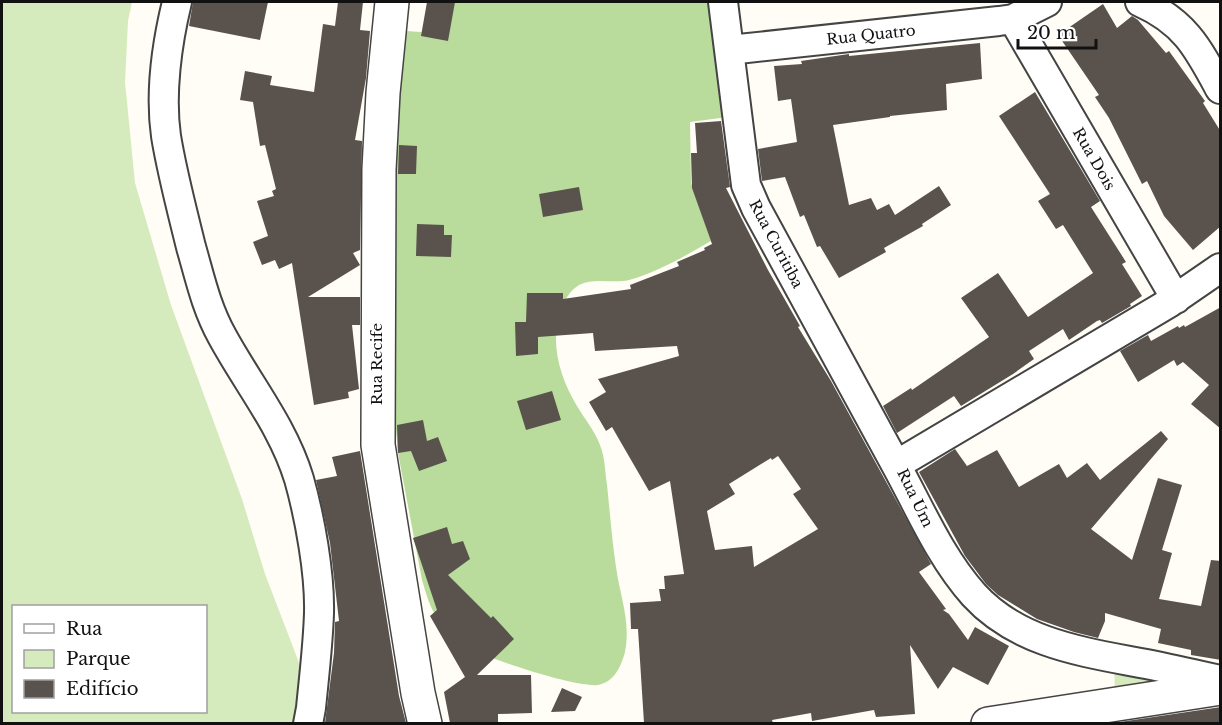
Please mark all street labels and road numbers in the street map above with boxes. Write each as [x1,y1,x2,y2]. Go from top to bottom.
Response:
street label: Rua Quatro [826,20,917,49]
street label: Rua Dois [1069,124,1120,194]
street label: Rua Curitiba [745,196,808,292]
street label: Rua Recife [367,323,386,405]
street label: Rua Um [893,465,938,530]

